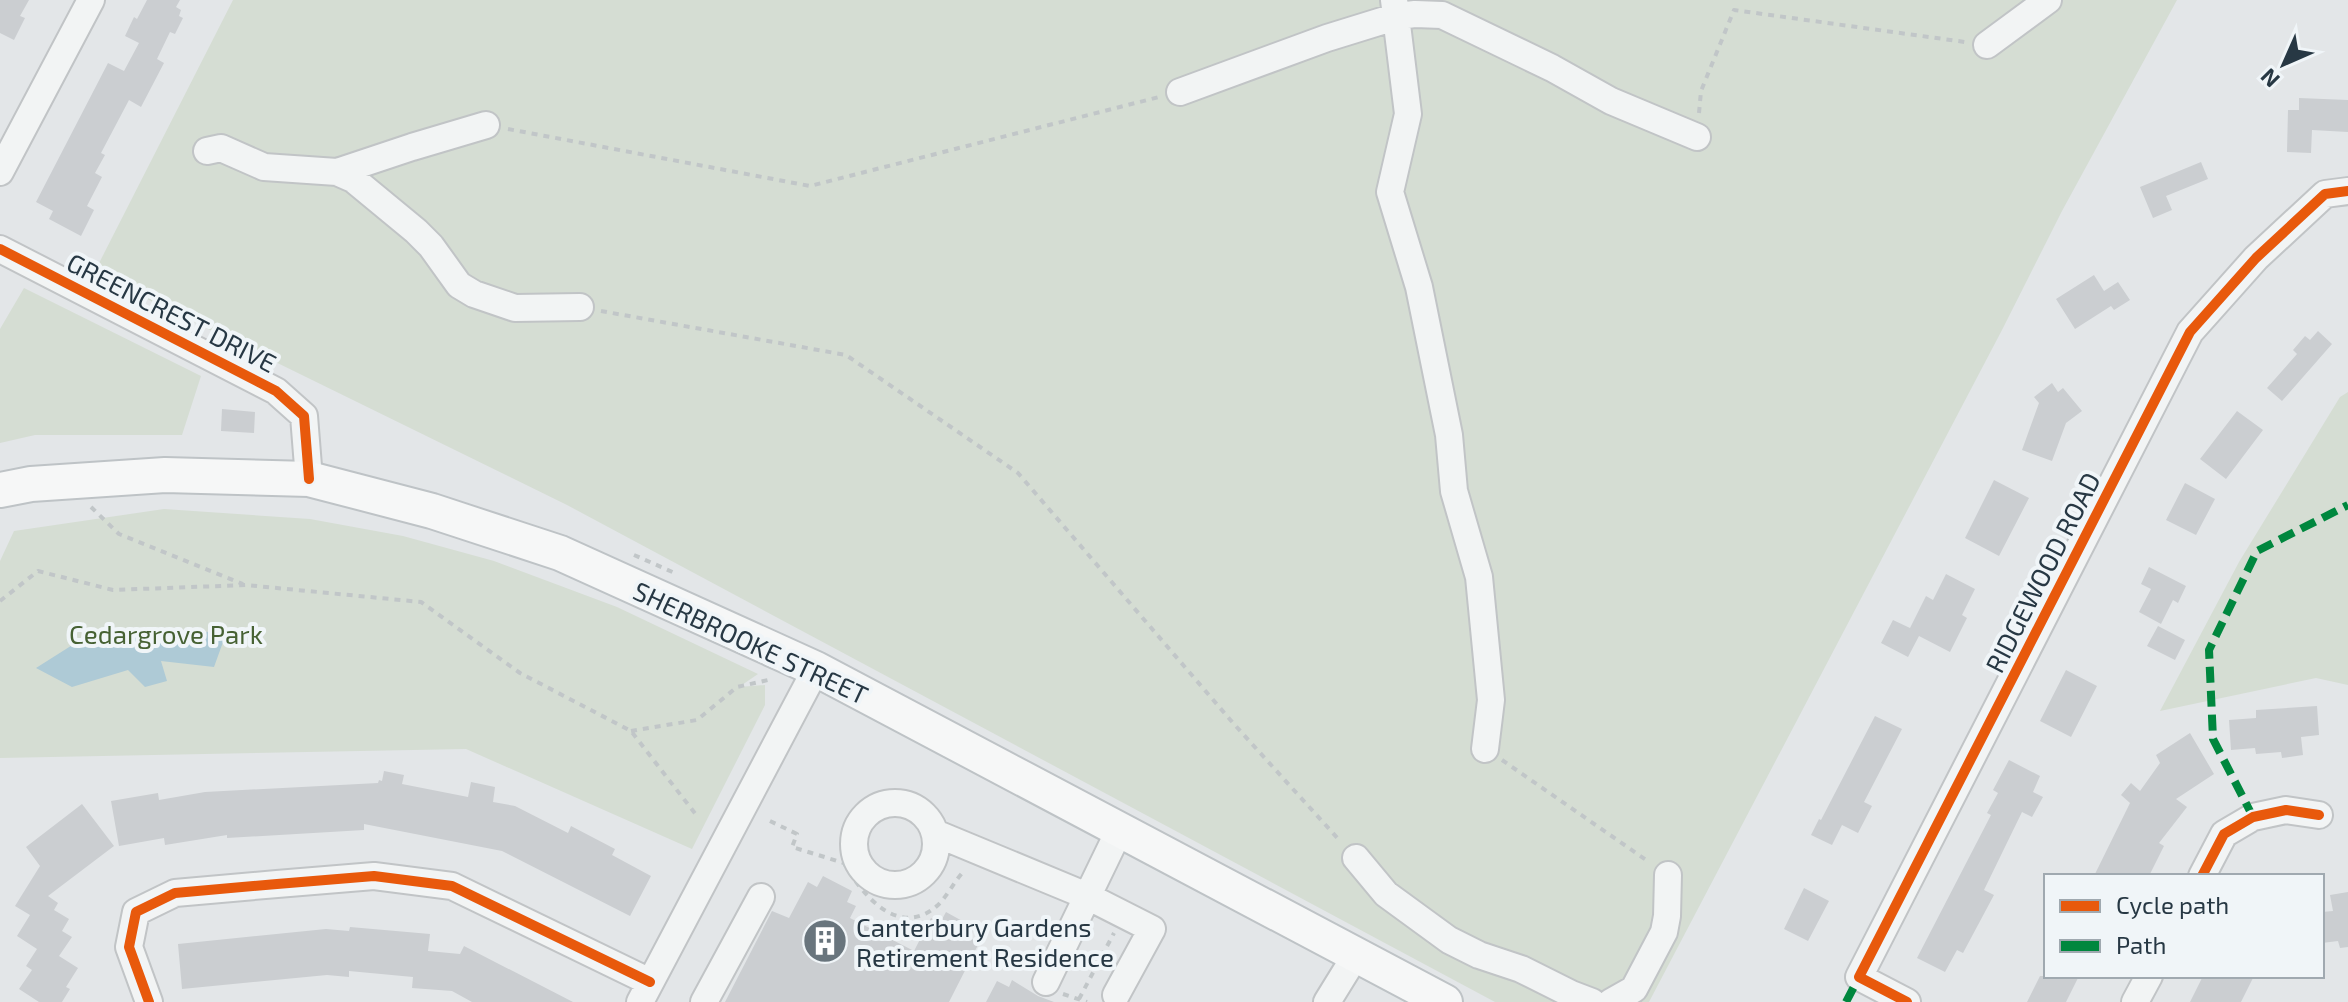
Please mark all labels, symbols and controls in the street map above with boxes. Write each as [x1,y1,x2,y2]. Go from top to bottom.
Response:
north arrow [2244,24,2324,104]
text: N [2254,64,2284,94]
street label: GREENCREST DRIVE [62,246,282,378]
street label: RIDGEWOOD ROAD [1978,467,2106,677]
street label: SHERBROOKE STREET [629,574,873,710]
park label: Cedargrove Park [69,618,263,649]
legend [2044,874,2324,978]
text: Cycle path [2116,890,2229,919]
place label: Canterbury Gardens Retirement Residence [856,911,1114,972]
building icon: Canterbury Gardens Retirement Residence [801,917,849,965]
text: Path [2116,930,2166,959]

